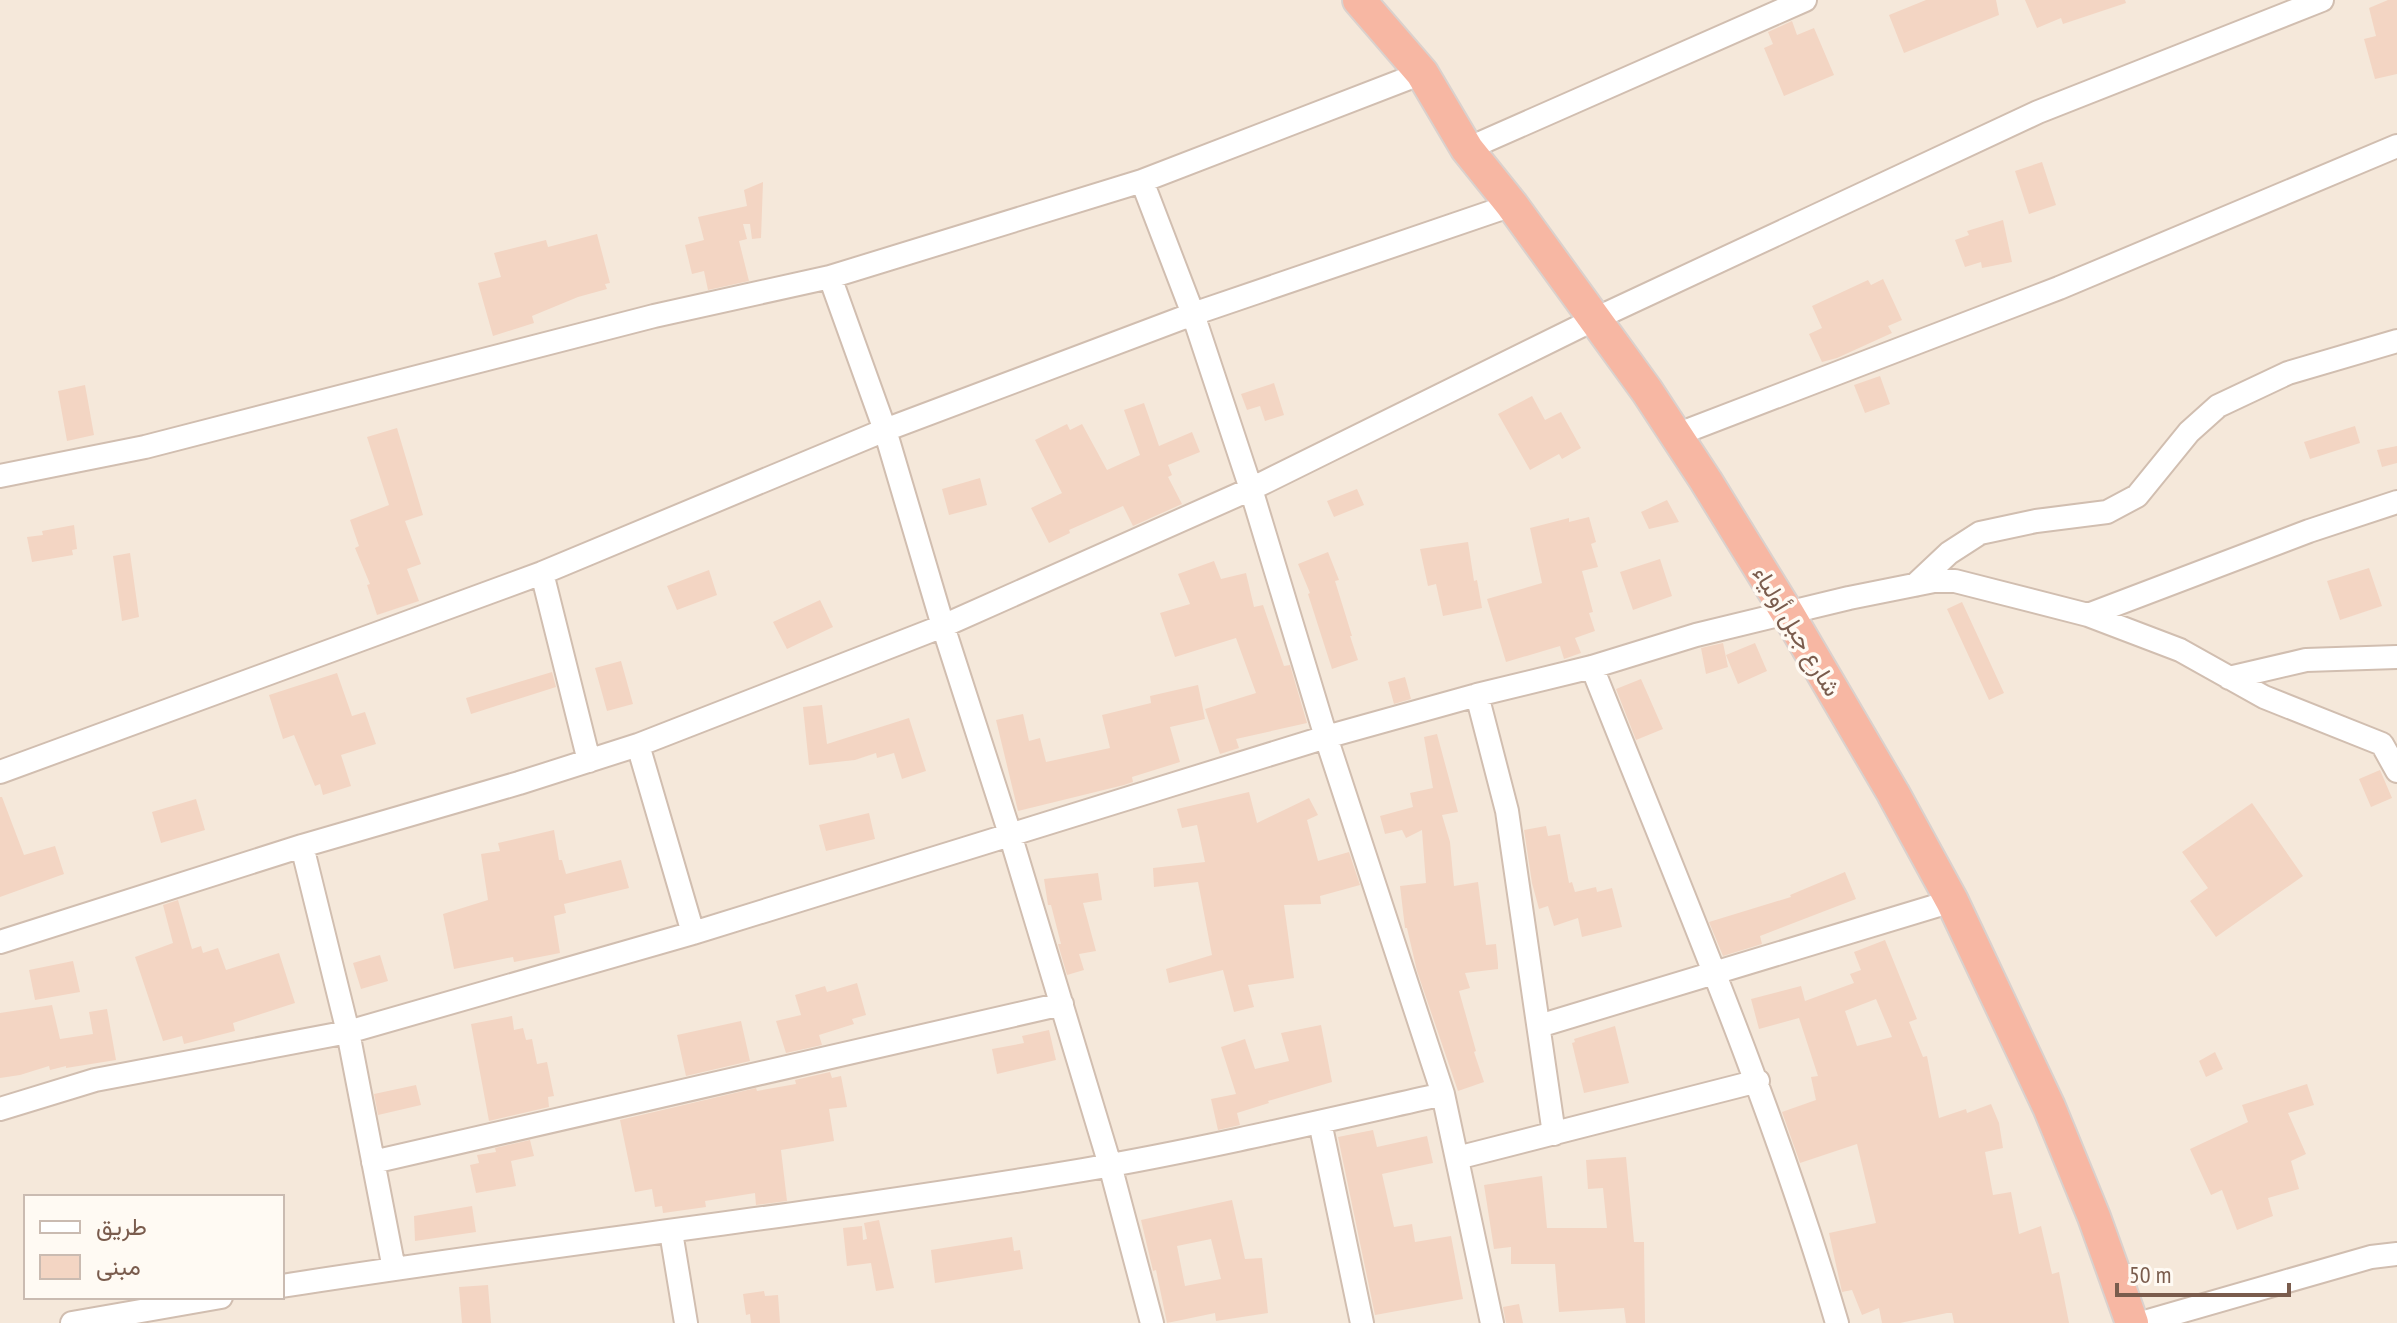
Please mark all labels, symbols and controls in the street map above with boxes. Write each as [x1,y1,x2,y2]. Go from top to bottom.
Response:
street label: شارع جبل أولياء [1745,560,1848,702]
legend [24,1195,284,1299]
text: طريق [96,1211,147,1242]
scale bar [2117,1247,2289,1297]
text: مبنى [96,1251,141,1282]
text: 50 m [2129,1259,2171,1290]

